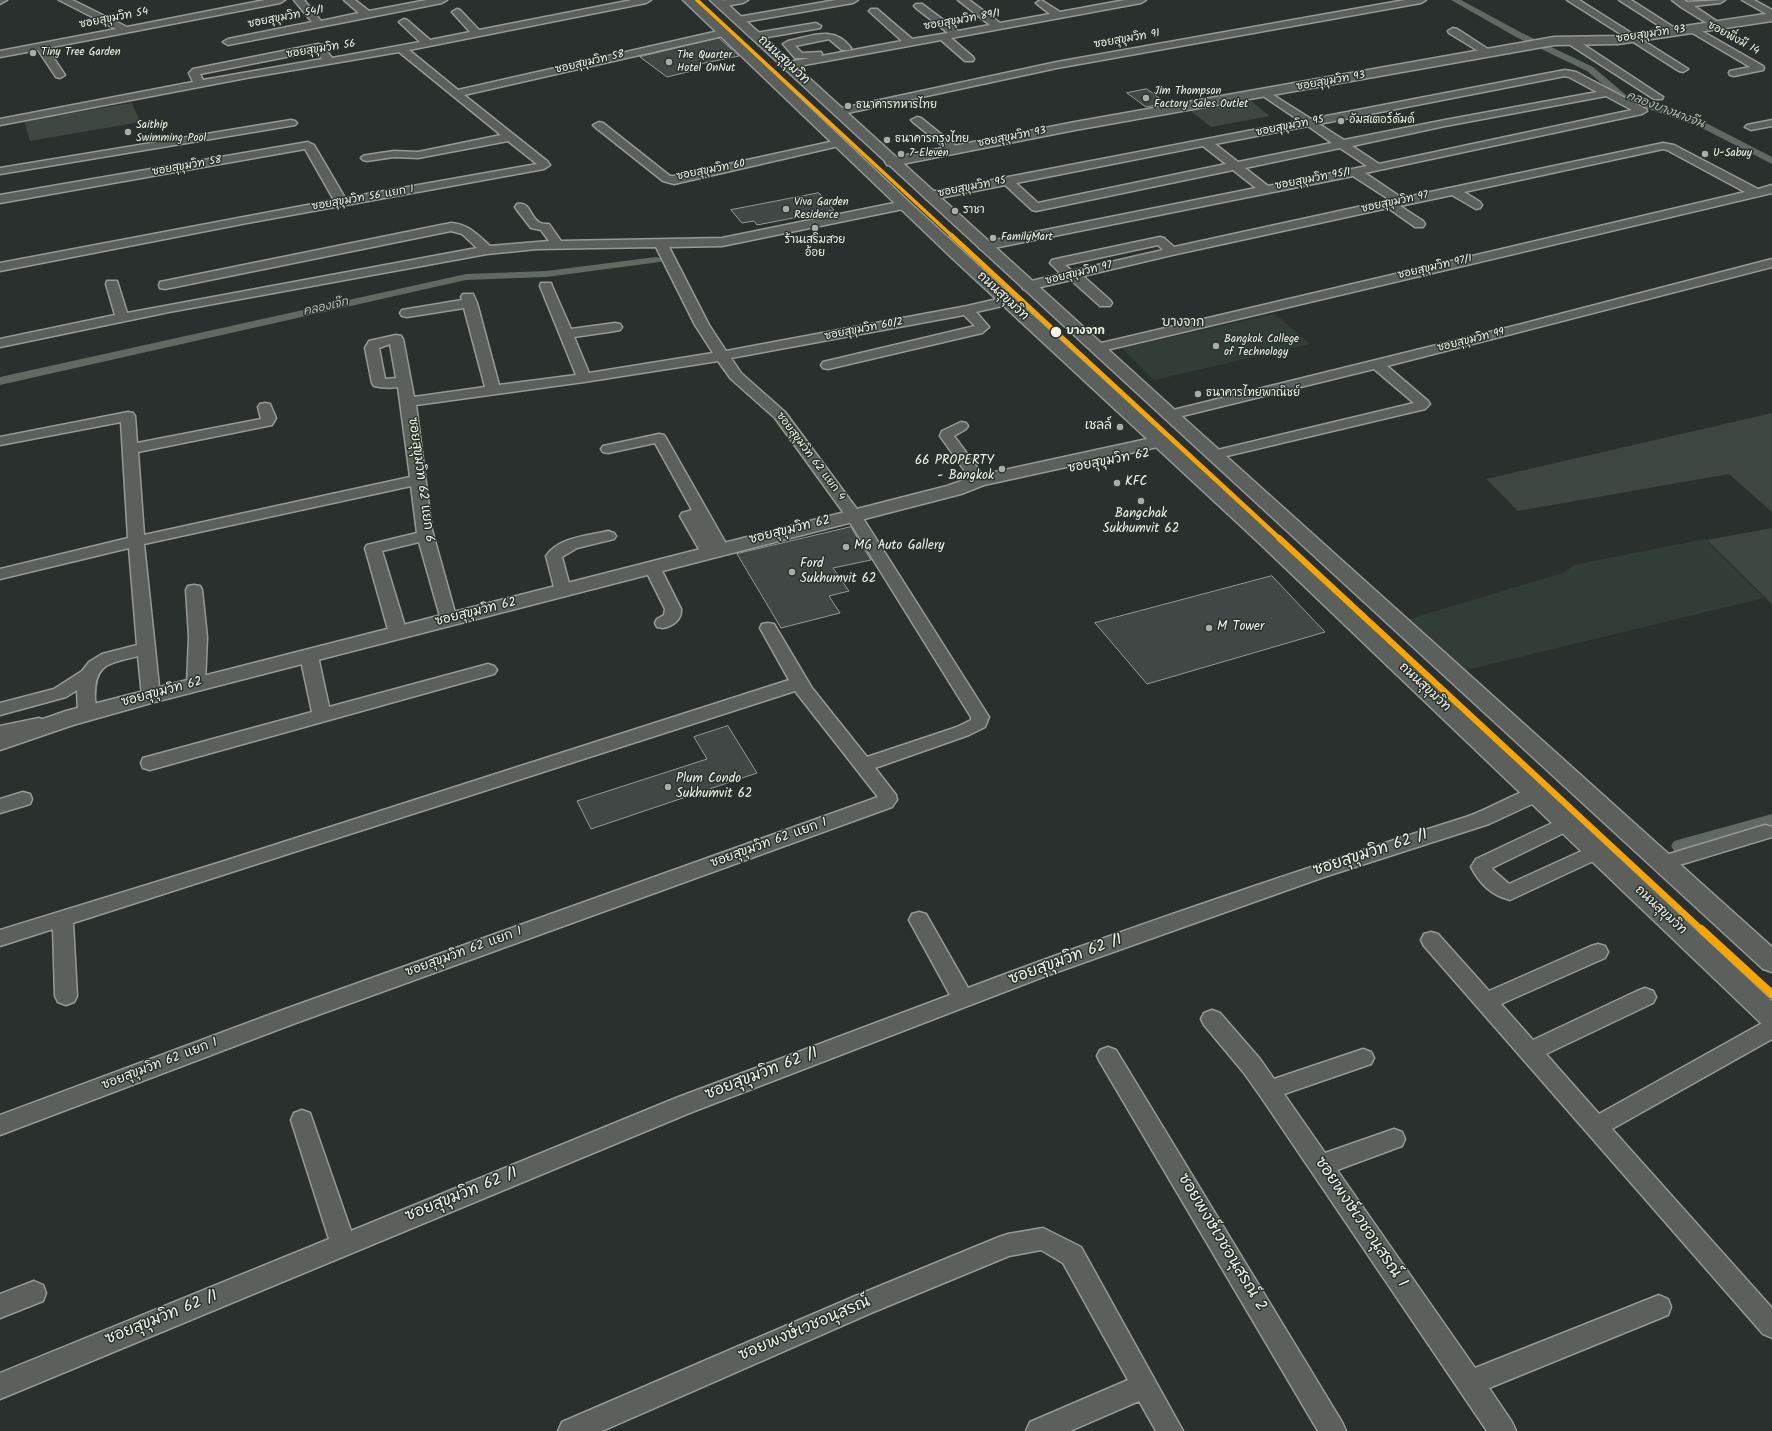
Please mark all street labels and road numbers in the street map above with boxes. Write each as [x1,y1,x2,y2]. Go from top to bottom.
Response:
street label: ซอยสุขุมวิท 54/1 [247,4,325,32]
street label: ซอยสุขุมวิท 54 [78,6,150,32]
street label: ซอยสุขุมวิท 89/1 [923,8,1001,34]
street label: ซอยพึ่งมี 14 [1705,19,1761,59]
street label: ซอยสุขุมวิท 93 [1616,24,1686,46]
street label: ซอยสุขุมวิท 91 [1093,28,1161,52]
street label: ถนนสุขุมวิท [754,33,812,89]
street label: ซอยสุขุมวิท 56 [285,38,357,62]
street label: ซอยสุขุมวิท 58 [554,49,626,77]
street label: ซอยสุขุมวิท 93 [1296,69,1366,95]
street label: ซอยสุขุมวิท 95 [1255,114,1325,140]
street label: ซอยสุขุมวิท 93 [977,125,1047,151]
street label: ซอยสุขุมวิท 58 [151,154,223,180]
street label: ซอยสุขุมวิท 60 [676,158,746,184]
street label: ซอยสุขุมวิท 95/1 [1274,166,1352,194]
street label: ซอยสุขุมวิท 95 [937,175,1007,201]
street label: ซอยสุขุมวิท 56 แยก 1 [311,184,415,214]
street label: ซอยสุขุมวิท 97 [1360,189,1430,217]
street label: ซอยสุขุมวิท 97/1 [1397,253,1473,283]
street label: ซอยสุขุมวิท 97 [1044,259,1114,289]
street label: ถนนสุขุมวิท [973,269,1031,325]
street label: ซอยสุขุมวิท 60/2 [824,316,904,344]
street label: ซอยสุขุมวิท 99 [1436,326,1506,356]
street label: ซอยสุขุมวิท 62 แยก 4 [773,410,847,504]
street label: ซอยสุขุมวิท 62 แยก 6 [404,417,436,543]
street label: ซอยสุขุมวิท 62 [1067,446,1151,478]
street label: ซอยสุขุมวิท 62 [748,513,832,549]
street label: ซอยสุขุมวิท 62 [434,595,518,631]
street label: ถนนสุขุมวิท [1395,660,1453,716]
street label: ซอยสุขุมวิท 62 [120,675,204,711]
street label: ซอยสุขุมวิท 62 แยก 1 [709,816,829,872]
street label: ซอยสุขุมวิท 62 /1 [1311,826,1431,882]
street label: ถนนสุขุมวิท [1631,883,1689,939]
street label: ซอยสุขุมวิท 62 แยก 1 [404,925,524,981]
street label: ซอยสุขุมวิท 62 /1 [1007,932,1125,990]
street label: ซอยสุขุมวิท 62 แยก 1 [100,1036,220,1094]
street label: ซอยสุขุมวิท 62 /1 [703,1045,821,1105]
street label: ซอยพงษ์เวชอนุสรณ์ 1 [1309,1154,1411,1292]
street label: ซอยสุขุมวิท 62 /1 [403,1165,521,1227]
street label: ซอยพงษ์เวชอนุสรณ์ 2 [1172,1171,1270,1315]
street label: ซอยสุขุมวิท 62 /1 [103,1288,221,1350]
street label: ซอยพงษ์เวชอนุสรณ์ [736,1294,874,1366]

